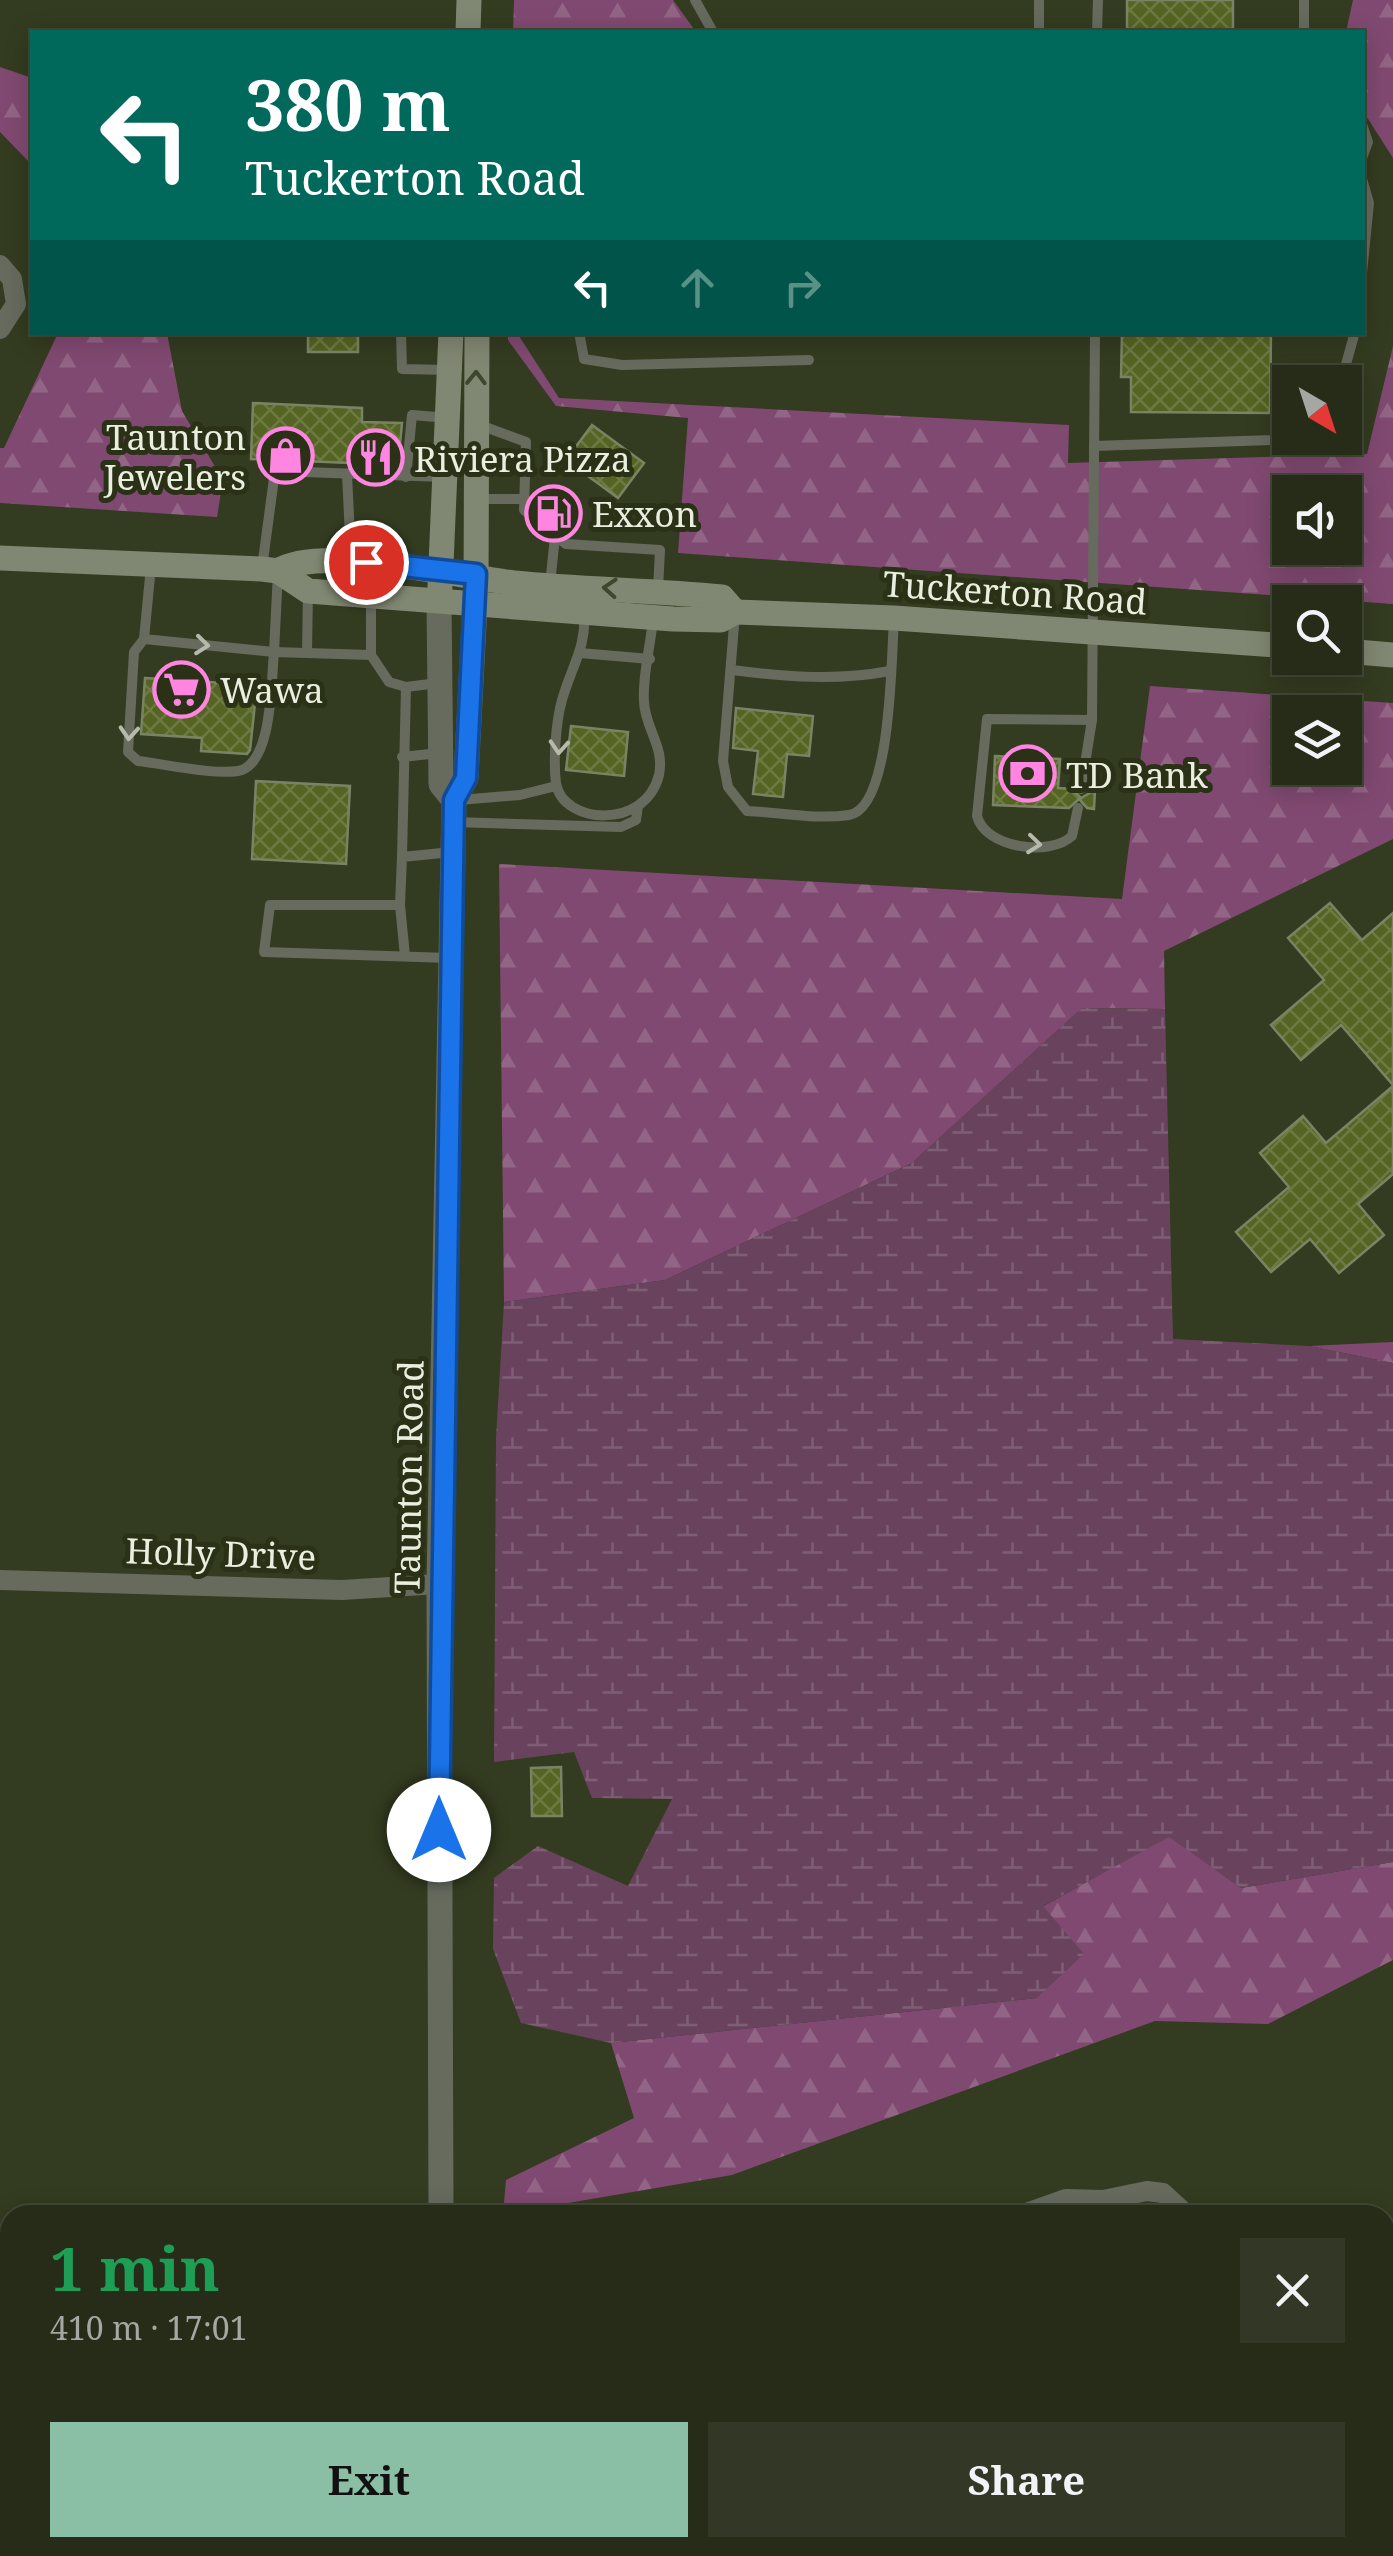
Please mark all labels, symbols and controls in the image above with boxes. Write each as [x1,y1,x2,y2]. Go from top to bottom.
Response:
text: 380 m [245,56,451,152]
icon: left [80,70,210,200]
text: Tuckerton Road [245,147,585,208]
icon: left [565,260,620,315]
icon: ahead [670,260,725,315]
icon: right [775,260,830,315]
north arrow [1272,365,1362,455]
map controls [1272,365,1362,785]
one-way arrow [465,370,487,386]
place label: Taunton Jewelers [103,413,246,500]
shop icon: Taunton Jewelers [255,426,315,486]
restaurant icon: Riviera Pizza [345,428,405,488]
place label: Riviera Pizza [414,435,631,482]
button: sound [1272,475,1362,565]
fuel station icon: Exxon [523,483,583,543]
place label: Exxon [592,490,697,537]
pin [324,520,409,605]
icon: arrive [339,535,394,590]
street label: Tuckerton Road [881,559,1149,625]
one-way arrow [601,578,617,599]
button: search [1272,585,1362,675]
one-way arrow [194,633,210,655]
supermarket icon: Wawa [151,659,211,719]
place label: Wawa [220,666,324,713]
button: layers [1272,695,1362,785]
one-way arrow [119,725,140,741]
one-way arrow [549,740,570,756]
bank icon: TD Bank [997,744,1057,804]
place label: TD Bank [1066,751,1208,798]
one-way arrow [1026,833,1042,854]
street label: Taunton Road [382,1360,434,1594]
street label: Holly Drive [125,1526,317,1580]
position arrow [387,1778,491,1882]
text: 1 min [50,2227,220,2309]
button: close [1240,2238,1345,2343]
text: 410 m · 17:01 [50,2306,248,2349]
button: Exit [50,2422,688,2537]
button: Share [708,2422,1345,2537]

